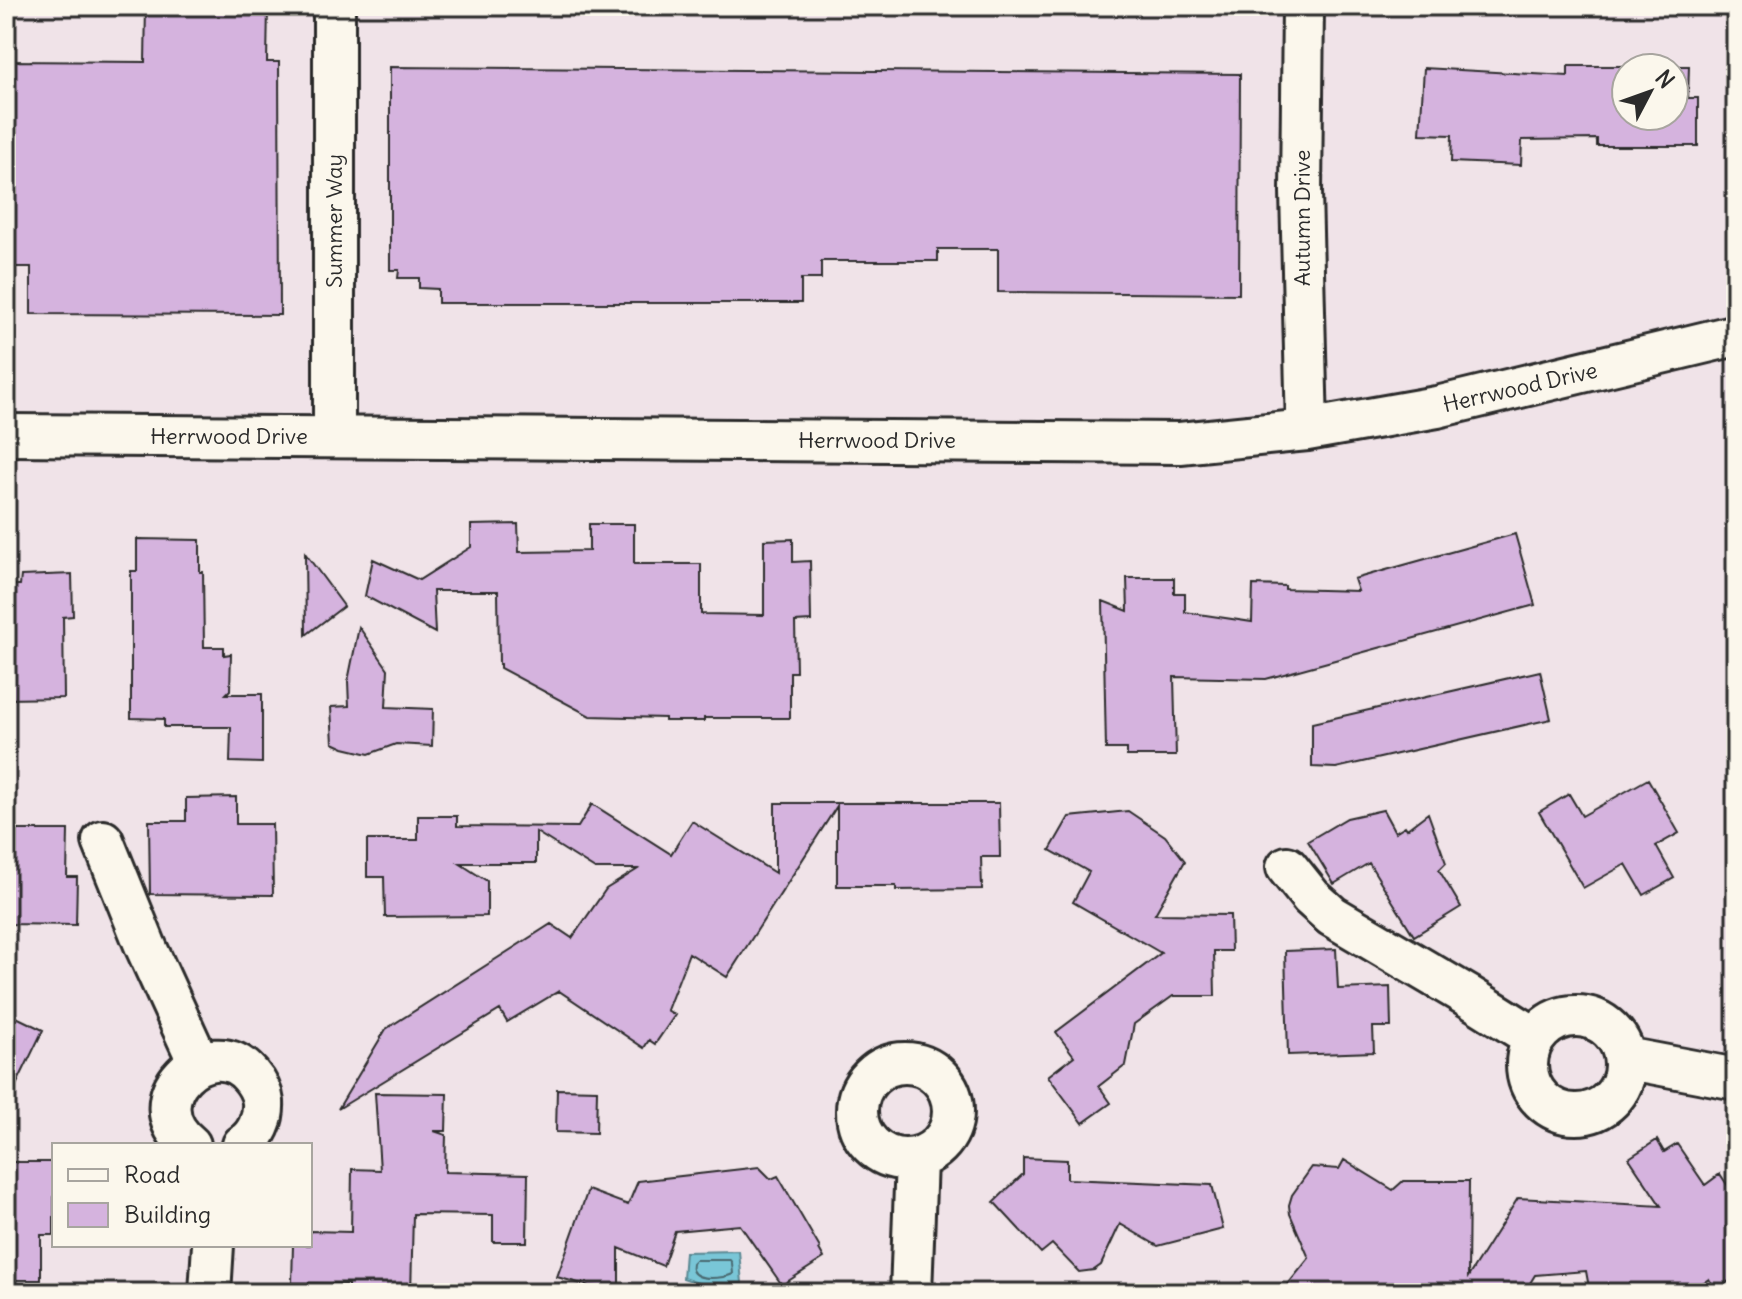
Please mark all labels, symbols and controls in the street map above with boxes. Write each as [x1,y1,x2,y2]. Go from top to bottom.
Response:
north arrow [1610,52,1690,132]
text: N [1650,64,1681,94]
street label: Autumn Drive [1288,150,1316,286]
street label: Summer Way [320,154,348,288]
street label: Herrwood Drive [1440,356,1600,418]
street label: Herrwood Drive [150,422,308,450]
street label: Herrwood Drive [798,426,956,454]
legend [52,1143,312,1247]
text: Road [124,1159,180,1189]
text: Building [124,1199,211,1229]

